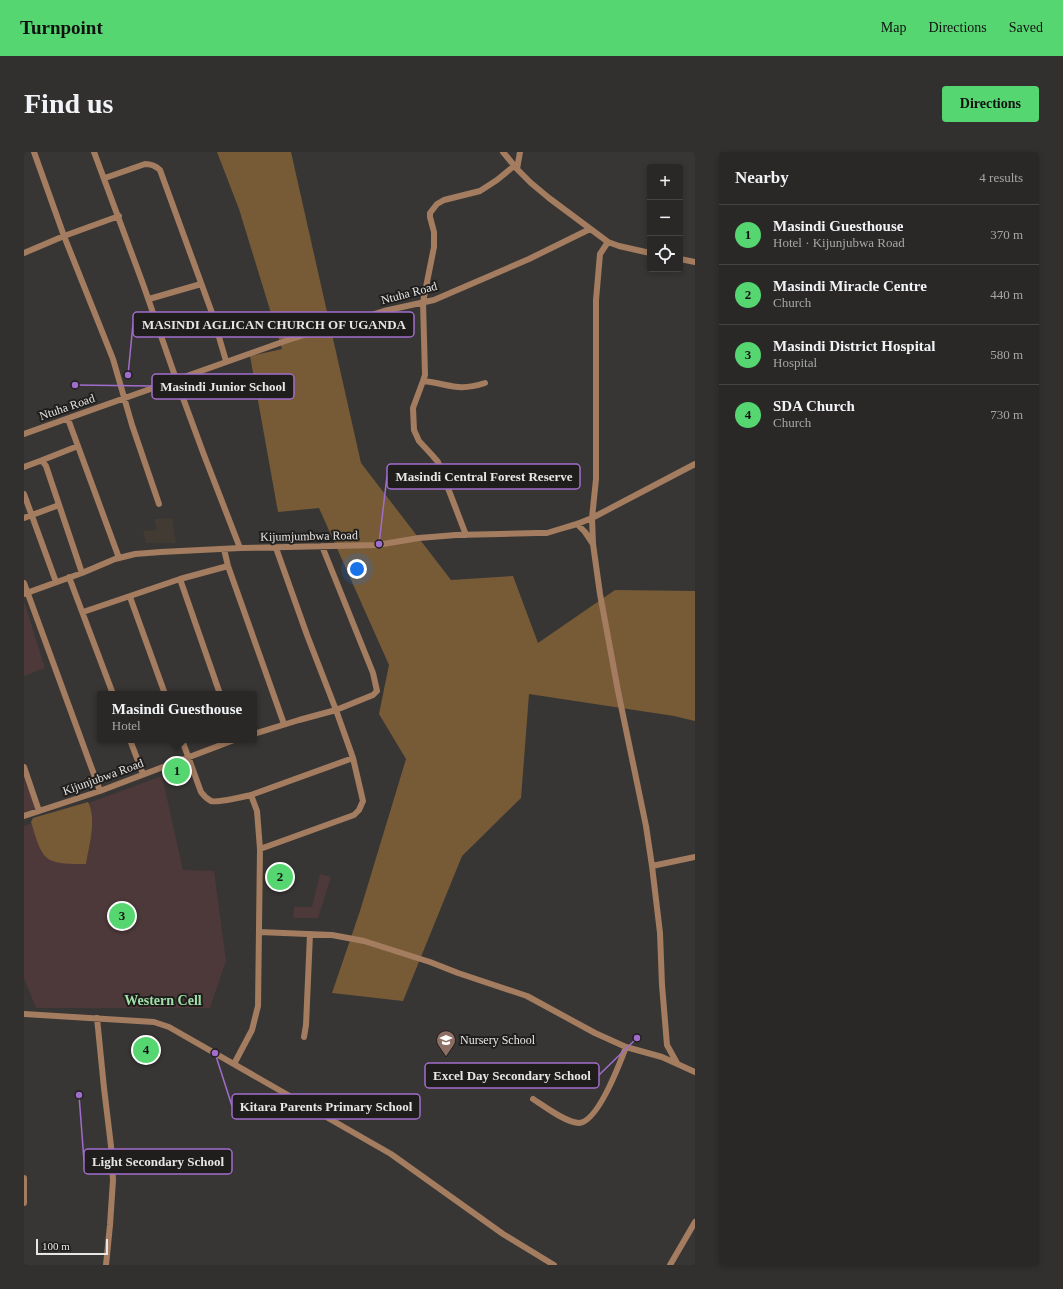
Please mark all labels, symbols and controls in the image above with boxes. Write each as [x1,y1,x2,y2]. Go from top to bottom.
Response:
text: Turnpoint [20,17,103,38]
text: Map [881,20,906,35]
text: Directions [928,20,987,35]
text: Saved [1009,20,1043,35]
button: Directions [942,86,1039,122]
text: Find us [24,88,114,119]
map controls [647,164,683,272]
button: + [647,164,683,200]
text: Nearby [735,168,789,187]
text: 4 results [979,170,1023,185]
button: − [647,200,683,236]
text: Masindi Guesthouse [773,218,903,234]
text: 1 [745,227,751,242]
text: 370 m [990,227,1023,242]
text: Hotel · Kijunjubwa Road [773,235,905,250]
button: locate [647,236,683,272]
text: Masindi Miracle Centre [773,278,927,294]
street label: Ntuha Road [379,279,439,307]
text: 2 [745,287,751,302]
text: 440 m [990,287,1023,302]
text: Church [773,295,811,310]
callout: MASINDI AGLICAN CHURCH OF UGANDA [133,312,414,337]
text: MASINDI AGLICAN CHURCH OF UGANDA [142,317,407,332]
text: Masindi District Hospital [773,338,936,354]
text: 3 [745,347,751,362]
text: 580 m [990,347,1023,362]
text: Hospital [773,355,817,370]
callout: Masindi Junior School [152,374,294,399]
text: Masindi Junior School [160,379,286,394]
street label: Ntuha Road [37,391,97,423]
text: SDA Church [773,398,855,414]
text: 4 [745,407,751,422]
text: 730 m [990,407,1023,422]
text: Church [773,415,811,430]
callout: Masindi Central Forest Reserve [387,464,580,489]
text: Masindi Central Forest Reserve [395,469,573,484]
street label: Kijumjumbwa Road [260,528,358,544]
your location [347,559,367,579]
popup [97,691,257,743]
text: Masindi Guesthouse [112,701,242,717]
text: Hotel [112,718,141,733]
street label: Kijunjubwa Road [61,756,145,798]
pin: 1 [164,756,190,786]
pin: 2 [267,862,293,892]
pin: 3 [109,901,135,931]
district label: Western Cell [124,993,202,1008]
school or university icon: Nursery School [435,1029,457,1057]
place label: Nursery School [460,1033,536,1047]
pin: 4 [133,1035,159,1065]
callout: Excel Day Secondary School [425,1063,599,1088]
text: Excel Day Secondary School [433,1068,591,1083]
callout: Kitara Parents Primary School [232,1094,420,1119]
text: Kitara Parents Primary School [240,1099,413,1114]
callout: Light Secondary School [84,1149,232,1174]
text: Light Secondary School [92,1154,224,1169]
scale bar [36,1237,108,1256]
text: 100 m [42,1240,70,1252]

